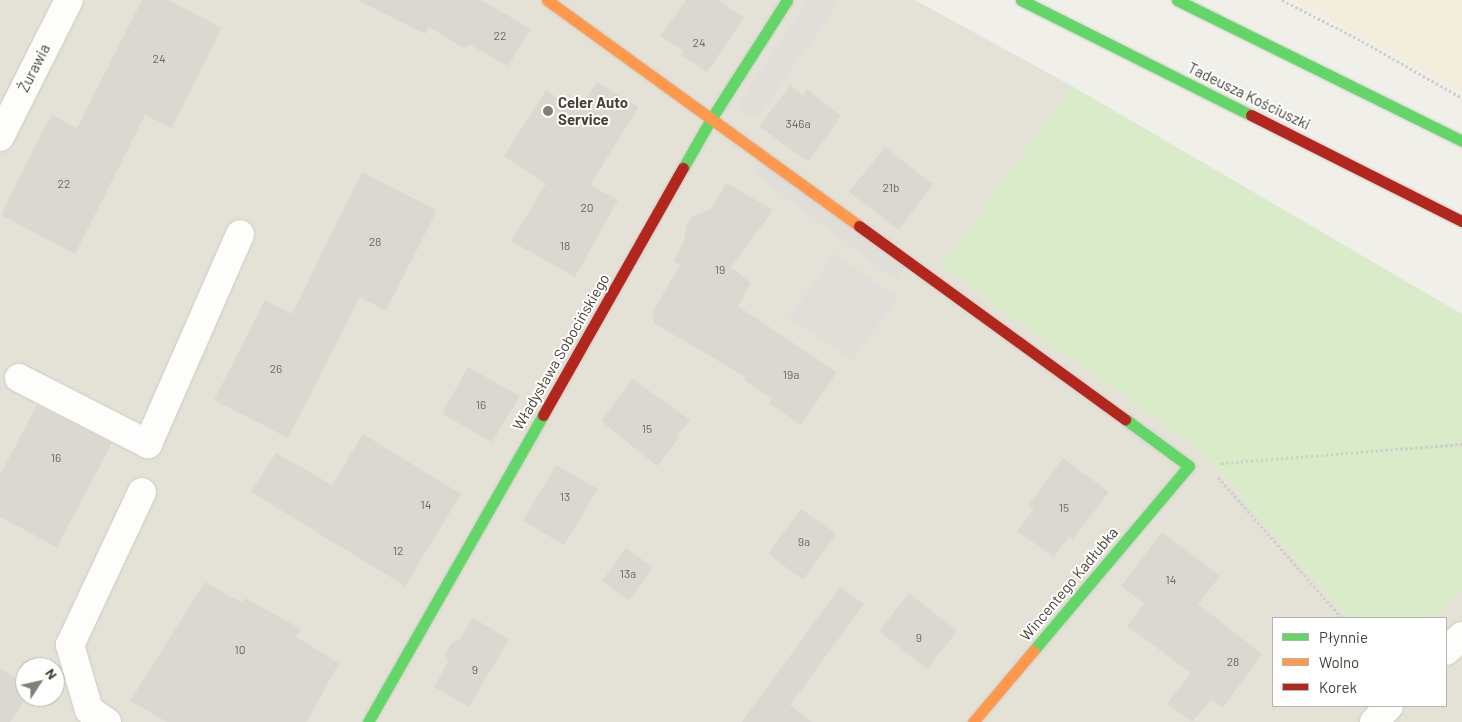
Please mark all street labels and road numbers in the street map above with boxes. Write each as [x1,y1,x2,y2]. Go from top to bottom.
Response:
street label: Żurawia [14,41,54,95]
street label: Tadeusza Kościuszki [1185,59,1313,133]
street label: Władysława Sobocińskiego [509,271,613,433]
street label: Wincentego Kadłubka [1016,524,1122,644]

